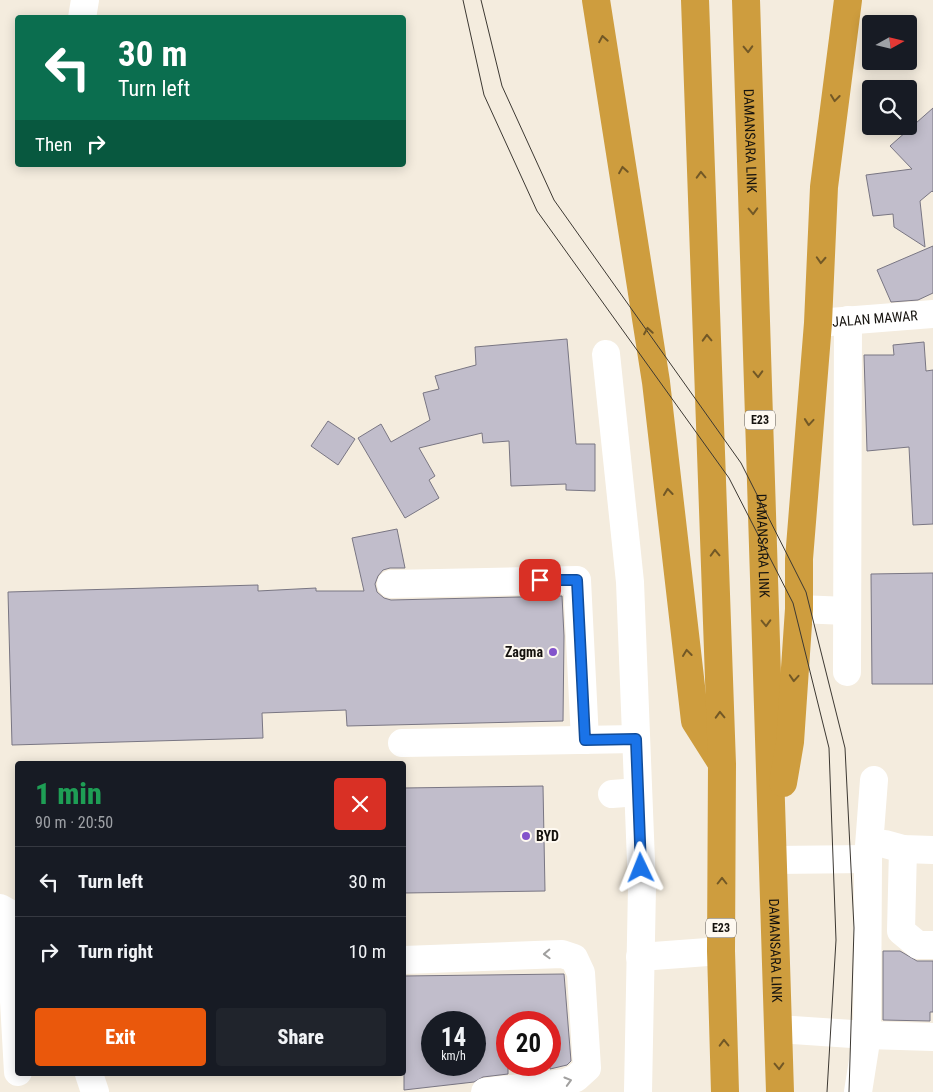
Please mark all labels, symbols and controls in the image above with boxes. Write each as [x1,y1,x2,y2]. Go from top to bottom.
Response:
north arrow [862,15,918,70]
map controls [862,15,917,135]
text: 30 m [118,34,187,75]
icon: left [35,35,100,100]
one-way arrow [598,35,608,43]
one-way arrow [742,45,753,53]
text: Turn left [118,76,190,101]
button: search [862,80,917,135]
street label: DAMANSARA LINK [741,89,760,194]
one-way arrow [830,94,840,102]
icon: right [82,130,110,158]
text: Then [35,133,72,156]
one-way arrow [619,166,629,174]
one-way arrow [696,171,706,179]
one-way arrow [748,208,758,215]
one-way arrow [815,256,826,264]
street label: JALAN MAWAR [832,307,919,330]
one-way arrow [643,326,653,335]
one-way arrow [702,333,712,341]
one-way arrow [753,370,763,378]
road number: E23 [745,410,775,430]
one-way arrow [804,418,815,426]
one-way arrow [663,487,674,495]
street label: DAMANSARA LINK [753,494,773,598]
one-way arrow [709,548,720,556]
pin [519,559,561,601]
icon: arrive [526,566,554,594]
one-way arrow [761,620,771,628]
place label: Zagma [505,644,543,660]
marker: Zagma [547,646,559,658]
one-way arrow [682,649,692,658]
one-way arrow [789,674,800,682]
one-way arrow [715,711,726,719]
text: 1 min [35,776,102,811]
button: close [334,778,386,830]
text: 90 m · 20:50 [35,813,113,832]
place label: BYD [536,828,559,844]
marker: BYD [520,830,532,842]
position arrow [614,841,666,893]
icon: left [35,868,63,896]
text: Turn left [78,870,143,893]
text: 30 m [349,870,386,893]
one-way arrow [717,877,727,884]
street label: DAMANSARA LINK [766,898,785,1003]
road number: E23 [706,918,736,938]
icon: right [35,938,63,966]
text: Turn right [78,940,153,963]
text: 10 m [349,940,386,963]
one-way arrow [543,949,551,960]
button: Exit [35,1008,206,1066]
button: Share [216,1008,386,1066]
speed limit sign: 20 [496,1011,561,1076]
text: 14 [441,1023,466,1052]
one-way arrow [718,1039,729,1047]
text: km/h [441,1049,466,1063]
one-way arrow [774,1063,784,1071]
one-way arrow [563,1076,571,1086]

